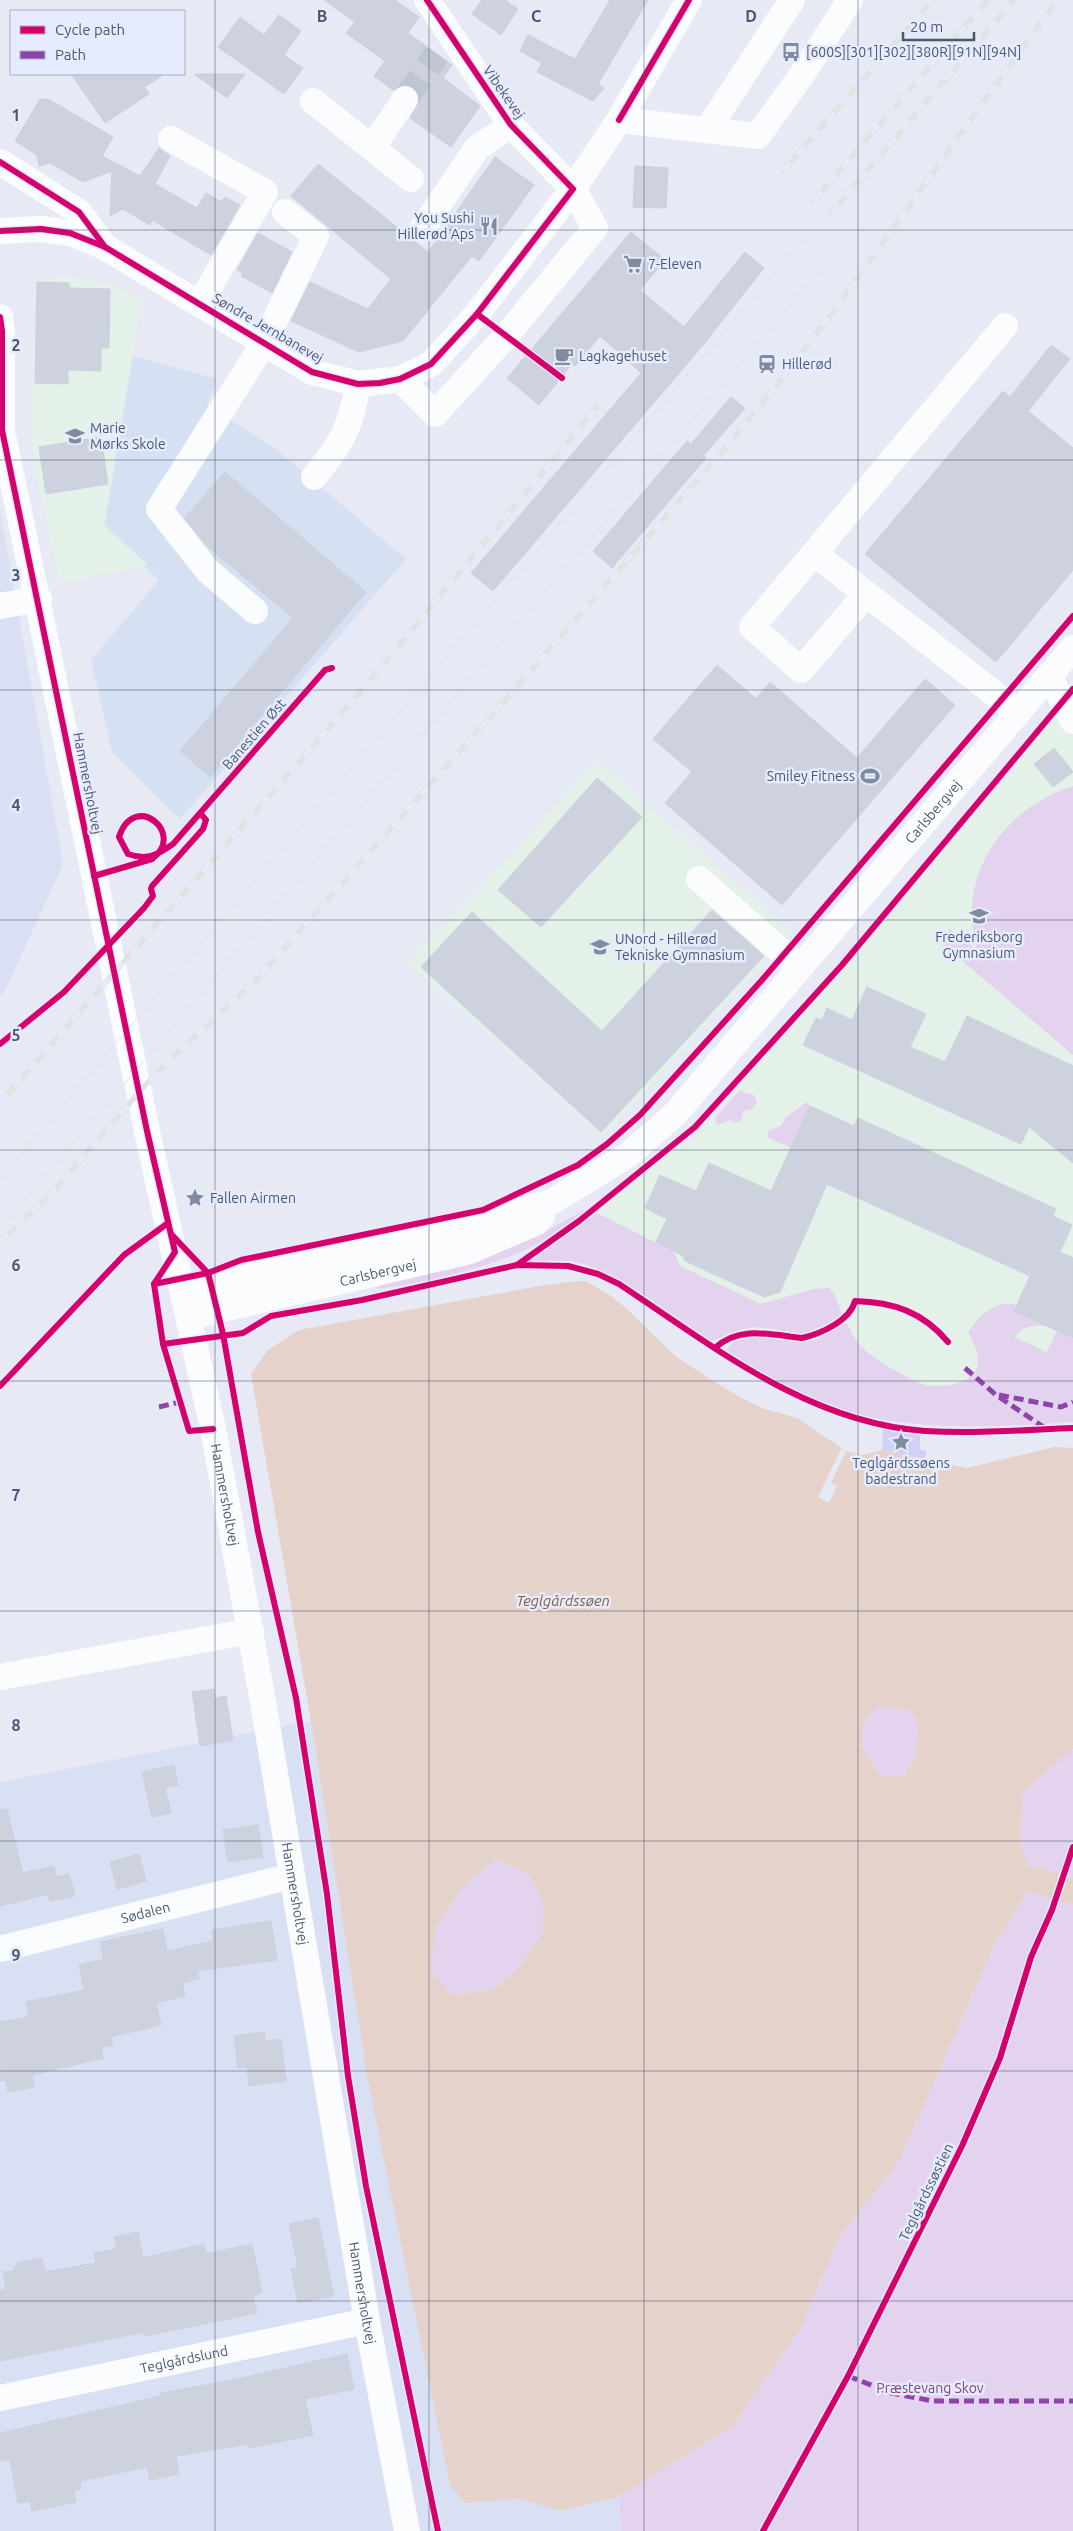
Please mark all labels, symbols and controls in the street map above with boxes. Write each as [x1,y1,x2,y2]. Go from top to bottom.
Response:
text: B [317,7,327,25]
text: C [531,7,541,25]
text: D [745,7,757,25]
legend [10,10,185,75]
scale bar [903,10,974,42]
text: 20 m [910,18,943,35]
text: Cycle path [55,21,125,38]
bus stop icon: [600S][301][302][380R][91N][94N] [780,41,802,63]
place label: [600S][301][302][380R][91N][94N] [806,44,1021,60]
text: Path [55,46,86,63]
street label: Vibekevej [480,62,528,122]
text: 1 [11,106,21,124]
place label: You Sushi Hillerød Aps [398,210,474,242]
restaurant icon: You Sushi Hillerød Aps [478,215,500,237]
supermarket icon: 7-Eleven [622,253,644,275]
place label: 7-Eleven [648,256,702,272]
street label: Søndre Jernbanevej [210,290,326,366]
text: 2 [11,336,21,354]
cafe icon: Lagkagehuset [553,345,575,367]
place label: Lagkagehuset [579,348,667,364]
station icon: Hillerød [756,353,778,375]
place label: Hillerød [782,356,832,372]
place label: Marie Mørks Skole [90,420,166,452]
school or university icon: Marie Mørks Skole [64,425,86,447]
text: 3 [11,566,21,584]
street label: Banestien Øst [219,695,289,773]
street label: Hammersholtvej [70,731,106,835]
sports icon: Smiley Fitness [859,765,881,787]
place label: Smiley Fitness [767,768,855,784]
street label: Carlsbergvej [902,777,965,847]
text: 4 [11,796,21,814]
school or university icon: Frederiksborg Gymnasium [968,905,990,927]
place label: Frederiksborg Gymnasium [935,929,1023,961]
place label: UNord - Hillerød Tekniske Gymnasium [615,931,745,963]
school or university icon: UNord - Hillerød Tekniske Gymnasium [589,936,611,958]
text: 5 [11,1026,21,1044]
place icon: Fallen Airmen [184,1187,206,1209]
place label: Fallen Airmen [210,1190,296,1206]
text: 6 [11,1256,21,1274]
street label: Carlsbergvej [338,1256,418,1289]
place icon: Teglgårdssøens badestrand [890,1431,912,1453]
street label: Hammersholtvej [208,1442,242,1547]
place label: Teglgårdssøens badestrand [852,1455,950,1487]
text: 7 [11,1486,21,1504]
water label: Teglgårdssøen [516,1592,610,1609]
text: 8 [11,1716,21,1734]
street label: Hammersholtvej [279,1841,312,1946]
street label: Sødalen [119,1899,172,1926]
text: 9 [11,1946,21,1964]
street label: Teglgårdssøstien [896,2141,956,2243]
street label: Hammersholtvej [346,2241,379,2345]
street label: Teglgårdslund [139,2342,229,2376]
park label: Præstevang Skov [876,2380,984,2396]

